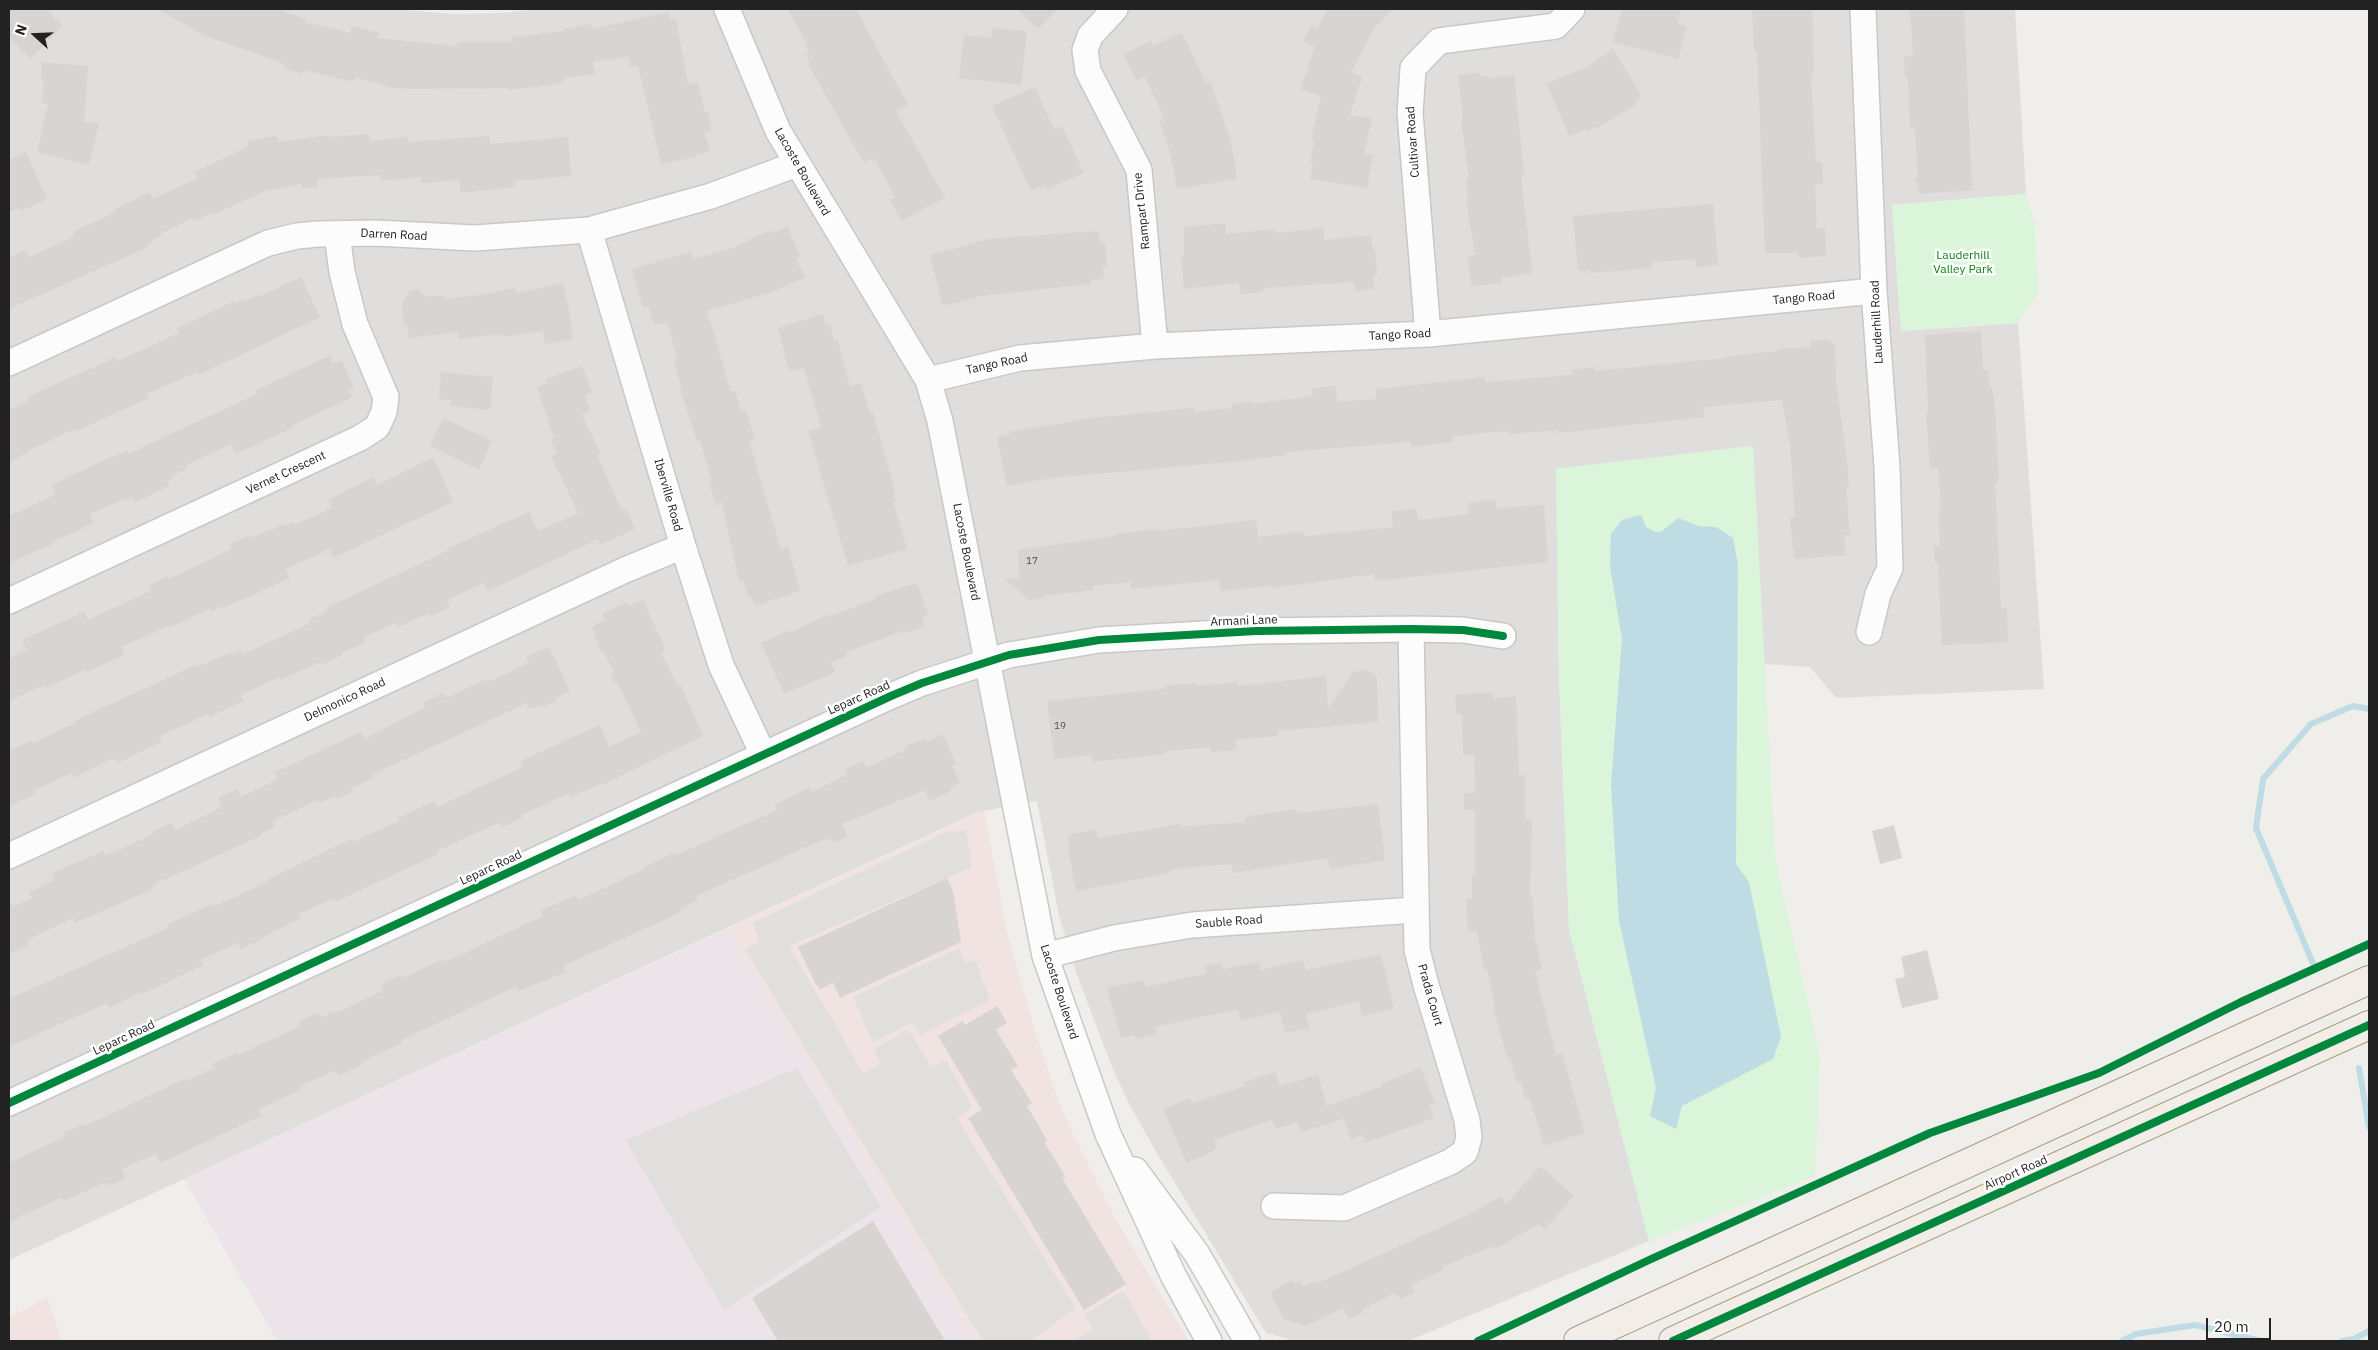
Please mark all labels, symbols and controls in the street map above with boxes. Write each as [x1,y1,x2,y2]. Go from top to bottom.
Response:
north arrow [10,10,60,60]
text: N [11,22,31,38]
street label: Cultivar Road [1403,106,1423,178]
street label: Lacoste Boulevard [771,126,833,218]
street label: Rampart Drive [1131,172,1153,250]
street label: Darren Road [360,226,428,244]
park label: Lauderhill Valley Park [1933,249,1993,277]
street label: Lauderhill Road [1868,280,1886,364]
street label: Tango Road [1772,288,1836,308]
street label: Tango Road [1368,326,1432,344]
street label: Tango Road [965,350,1029,378]
street label: Vernet Crescent [244,448,328,498]
street label: Iberville Road [651,457,685,533]
street label: Lacoste Boulevard [949,502,983,602]
house number: 17 [1026,555,1038,567]
street label: Armani Lane [1210,613,1278,629]
street label: Delmonico Road [302,675,388,725]
street label: Leparc Road [826,678,892,718]
house number: 19 [1054,720,1066,732]
street label: Leparc Road [458,847,524,889]
street label: Sauble Road [1195,912,1263,932]
street label: Lacoste Boulevard [1037,943,1081,1041]
street label: Prada Court [1414,962,1446,1028]
street label: Leparc Road [91,1017,157,1059]
street label: Airport Road [1982,1153,2050,1193]
scale bar [2208,1308,2273,1340]
text: 20 m [2214,1317,2249,1336]

